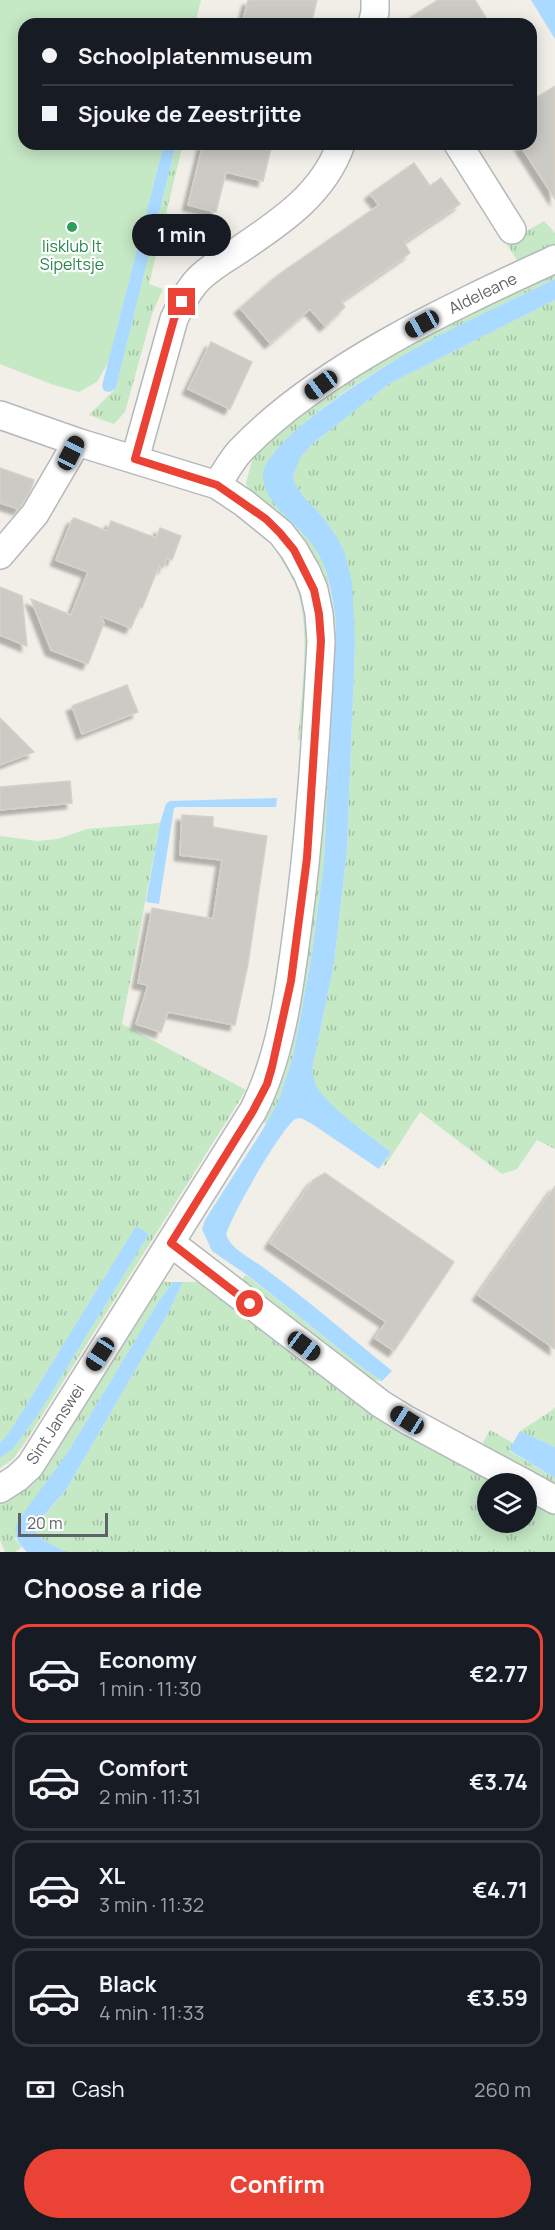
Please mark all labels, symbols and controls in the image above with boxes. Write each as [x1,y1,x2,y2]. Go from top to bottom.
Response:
text: Schoolplatenmuseum [78,41,312,71]
text: Sjouke de Zeestrjitte [78,99,301,129]
callout: 1 min [132,215,231,257]
marker: Iisklub It Sipeltsje [65,220,79,234]
text: 1 min [157,221,206,248]
place label: Iisklub It Sipeltsje [40,235,104,275]
street label: Aldeleane [445,267,520,319]
route end [168,288,195,315]
car [402,307,442,341]
car [301,367,341,403]
car [55,433,87,473]
route start [236,1290,263,1317]
car [284,1328,324,1364]
car [83,1334,117,1374]
street label: Sint Janswei [21,1380,89,1468]
car [387,1403,427,1437]
map controls [477,1473,537,1533]
button: layers [477,1473,537,1533]
scale bar [18,1510,108,1538]
text: 20 m [27,1512,63,1534]
text: Choose a ride [24,1569,202,1606]
text: Economy [99,1645,197,1675]
icon: car [27,1647,81,1701]
text: €2.77 [470,1659,528,1689]
text: 1 min · 11:30 [99,1675,202,1702]
text: Comfort [99,1753,188,1783]
icon: car [27,1755,81,1809]
text: €3.74 [469,1767,528,1797]
text: 2 min · 11:31 [99,1783,201,1810]
text: XL [99,1861,125,1891]
icon: car [27,1863,81,1917]
text: €4.71 [472,1875,528,1905]
text: 3 min · 11:32 [99,1891,204,1918]
text: Black [99,1969,156,1999]
icon: car [27,1971,81,2025]
text: €3.59 [467,1983,528,2013]
text: 4 min · 11:33 [99,1999,205,2026]
icon: cash [24,2073,57,2106]
text: Cash [72,2074,125,2104]
text: 260 m [474,2076,531,2103]
button: Confirm [24,2149,531,2218]

